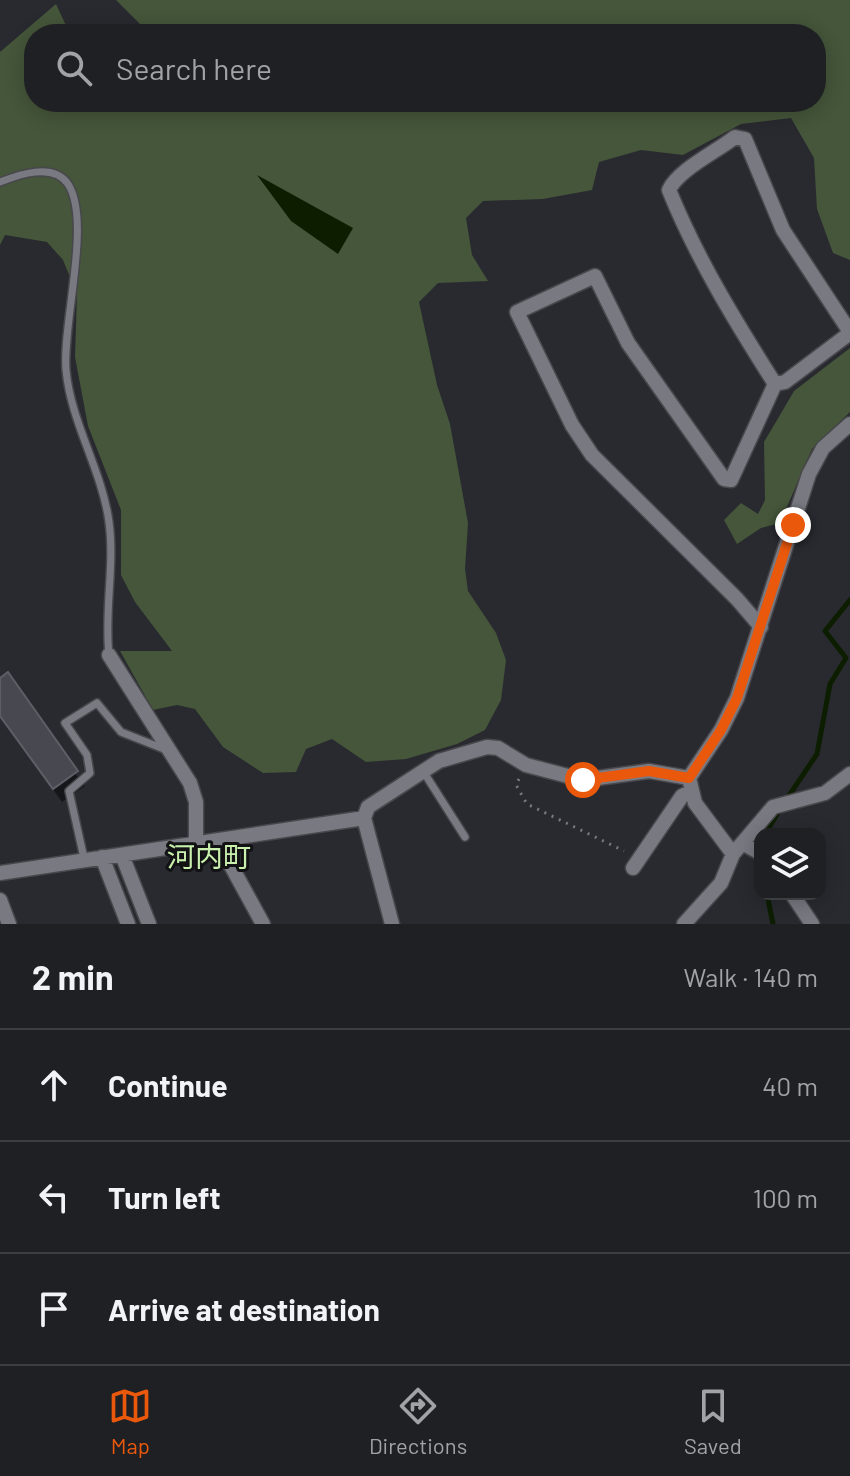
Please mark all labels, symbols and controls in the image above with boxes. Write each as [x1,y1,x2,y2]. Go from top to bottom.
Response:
search box [24,24,826,112]
icon: search [52,46,96,90]
text: Search here [116,50,272,86]
route end [775,507,811,543]
route start [565,762,601,798]
map controls [754,828,826,900]
button: layers [754,828,826,900]
district label: 河内町 [167,839,251,873]
text: 2 min [32,956,114,997]
text: Walk · 140 m [683,961,818,992]
icon: ahead [32,1063,76,1107]
text: Continue [108,1067,228,1103]
text: 40 m [762,1070,818,1101]
icon: left [32,1175,76,1219]
text: Turn left [108,1179,221,1215]
text: 100 m [753,1182,818,1213]
icon: arrive [32,1287,76,1331]
text: Arrive at destination [108,1291,380,1327]
tab: Map [108,1384,152,1458]
tab: Directions [369,1384,467,1458]
tab: Saved [684,1384,742,1458]

